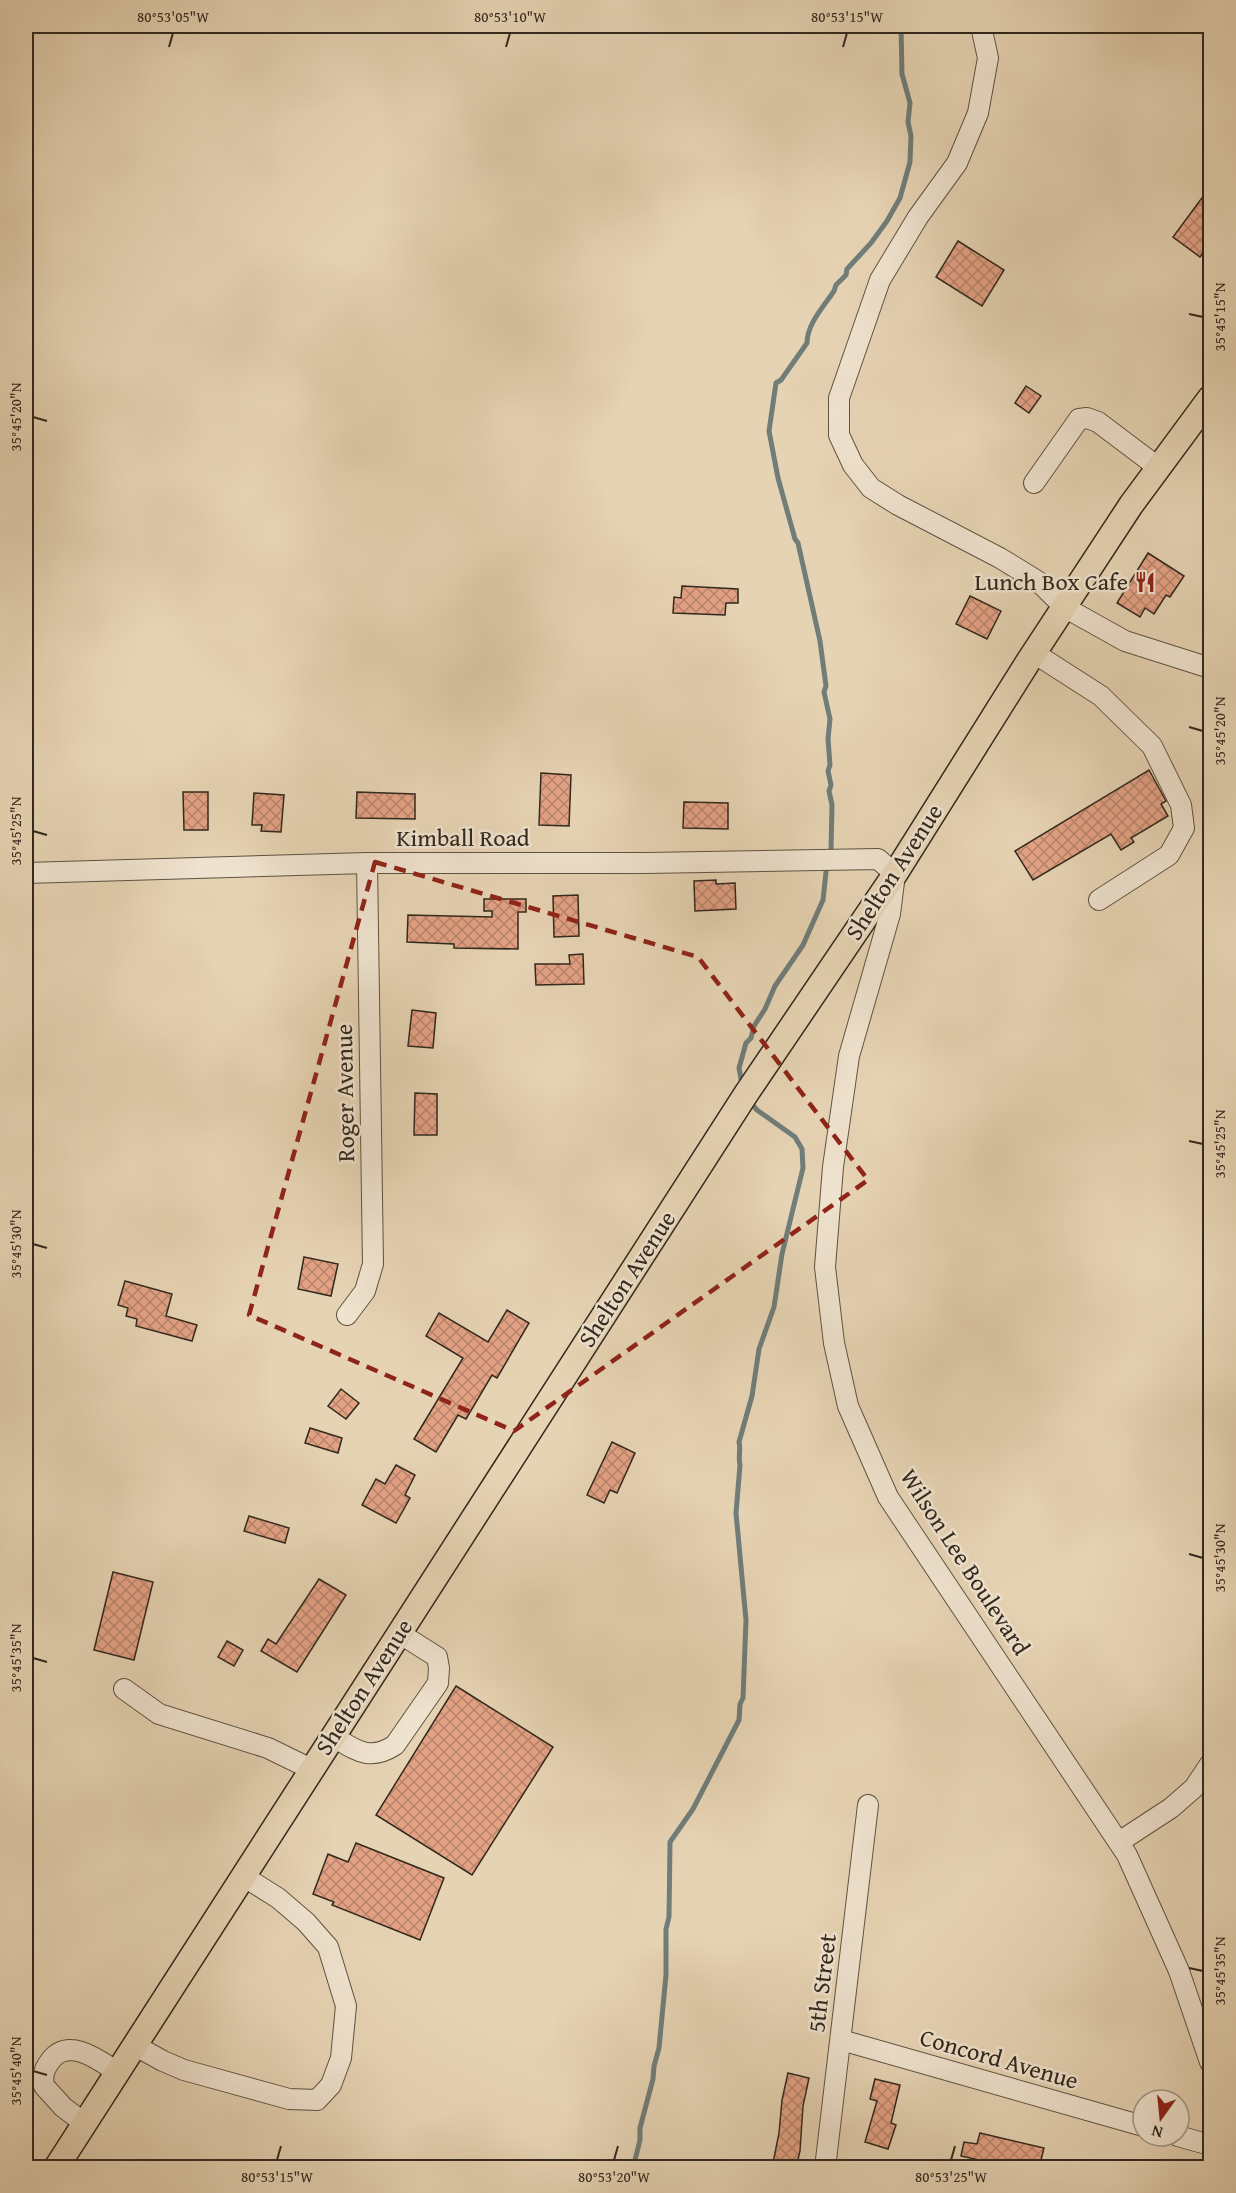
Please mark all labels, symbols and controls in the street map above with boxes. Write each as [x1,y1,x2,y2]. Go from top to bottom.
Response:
text: 80°53'05"W [137,6,209,27]
text: 80°53'10"W [474,6,546,27]
text: 80°53'15"W [811,6,883,27]
text: 35°45'15"N [1209,282,1230,351]
text: 35°45'20"N [5,382,26,451]
place label: Lunch Box Cafe [975,564,1128,599]
restaurant icon: Lunch Box Cafe [1133,570,1157,594]
text: 35°45'20"N [1209,696,1230,765]
text: 35°45'25"N [5,796,26,865]
street label: Shelton Avenue [836,797,951,947]
street label: Kimball Road [396,820,530,855]
street label: Roger Avenue [326,1024,363,1162]
text: 35°45'25"N [1209,1109,1230,1178]
street label: Shelton Avenue [569,1204,684,1354]
text: 35°45'30"N [5,1209,26,1278]
street label: Wilson Lee Boulevard [892,1462,1039,1662]
text: 35°45'30"N [1209,1523,1230,1592]
street label: Shelton Avenue [306,1612,421,1762]
text: 35°45'35"N [5,1623,26,1692]
street label: 5th Street [798,1931,845,2034]
text: 35°45'35"N [1209,1936,1230,2005]
street label: Concord Avenue [916,2019,1082,2098]
text: 35°45'40"N [5,2036,26,2105]
north arrow [1131,2088,1191,2148]
text: N [1149,2119,1165,2145]
text: 80°53'15"W [241,2166,313,2187]
text: 80°53'20"W [578,2166,650,2187]
text: 80°53'25"W [915,2166,987,2187]

